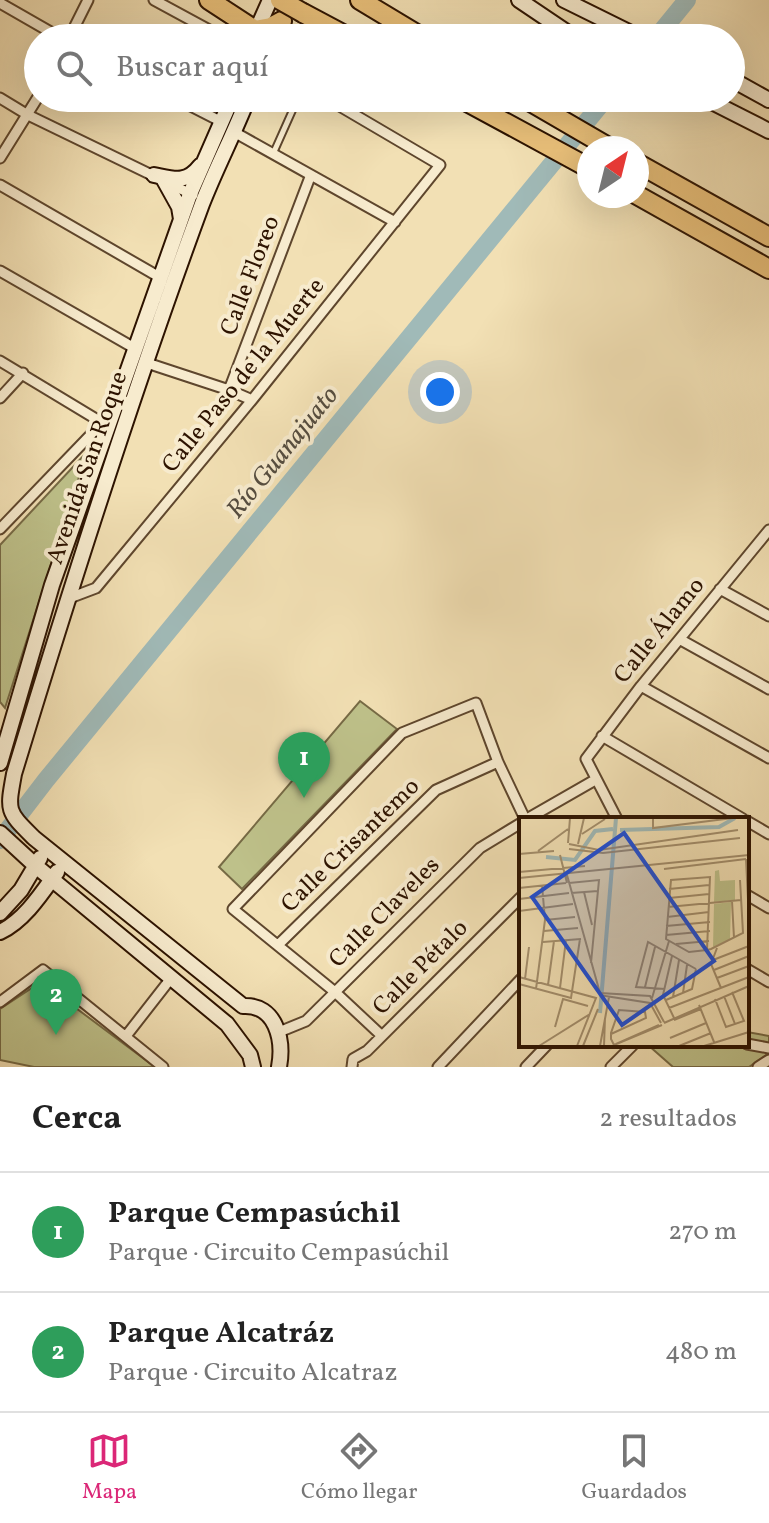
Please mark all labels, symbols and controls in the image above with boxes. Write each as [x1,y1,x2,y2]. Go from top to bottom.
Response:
search box [24,24,745,112]
icon: search [52,46,96,90]
text: Buscar aquí [116,47,269,89]
north arrow [577,136,649,208]
street label: Calle Floreo [213,211,289,341]
street label: Calle Paso de la Muerte [155,271,333,481]
street label: Avenida San Roque [39,367,137,569]
your location [420,372,460,412]
water label: Río Guanajuato [219,379,348,527]
street label: Calle Álamo [606,570,714,692]
pin: 1 [278,732,330,798]
street label: Calle Crisantemo [274,771,428,921]
inset map [519,817,749,1047]
street label: Calle Claveles [322,850,448,976]
street label: Calle Pétalo [365,912,477,1024]
pin: 2 [30,969,82,1035]
text: Cerca [32,1096,122,1143]
text: 2 resultados [599,1101,737,1137]
text: Parque Cempasúchil [108,1193,400,1235]
text: 1 [53,1214,63,1250]
text: 270 m [668,1214,737,1250]
text: Parque · Circuito Cempasúchil [108,1235,449,1271]
text: Parque Alcatráz [108,1313,334,1355]
text: 2 [51,1334,65,1370]
text: 480 m [665,1334,737,1370]
text: Parque · Circuito Alcatraz [108,1355,398,1391]
tab: Mapa [82,1429,137,1508]
tab: Cómo llegar [301,1429,418,1508]
tab: Guardados [581,1429,687,1508]

